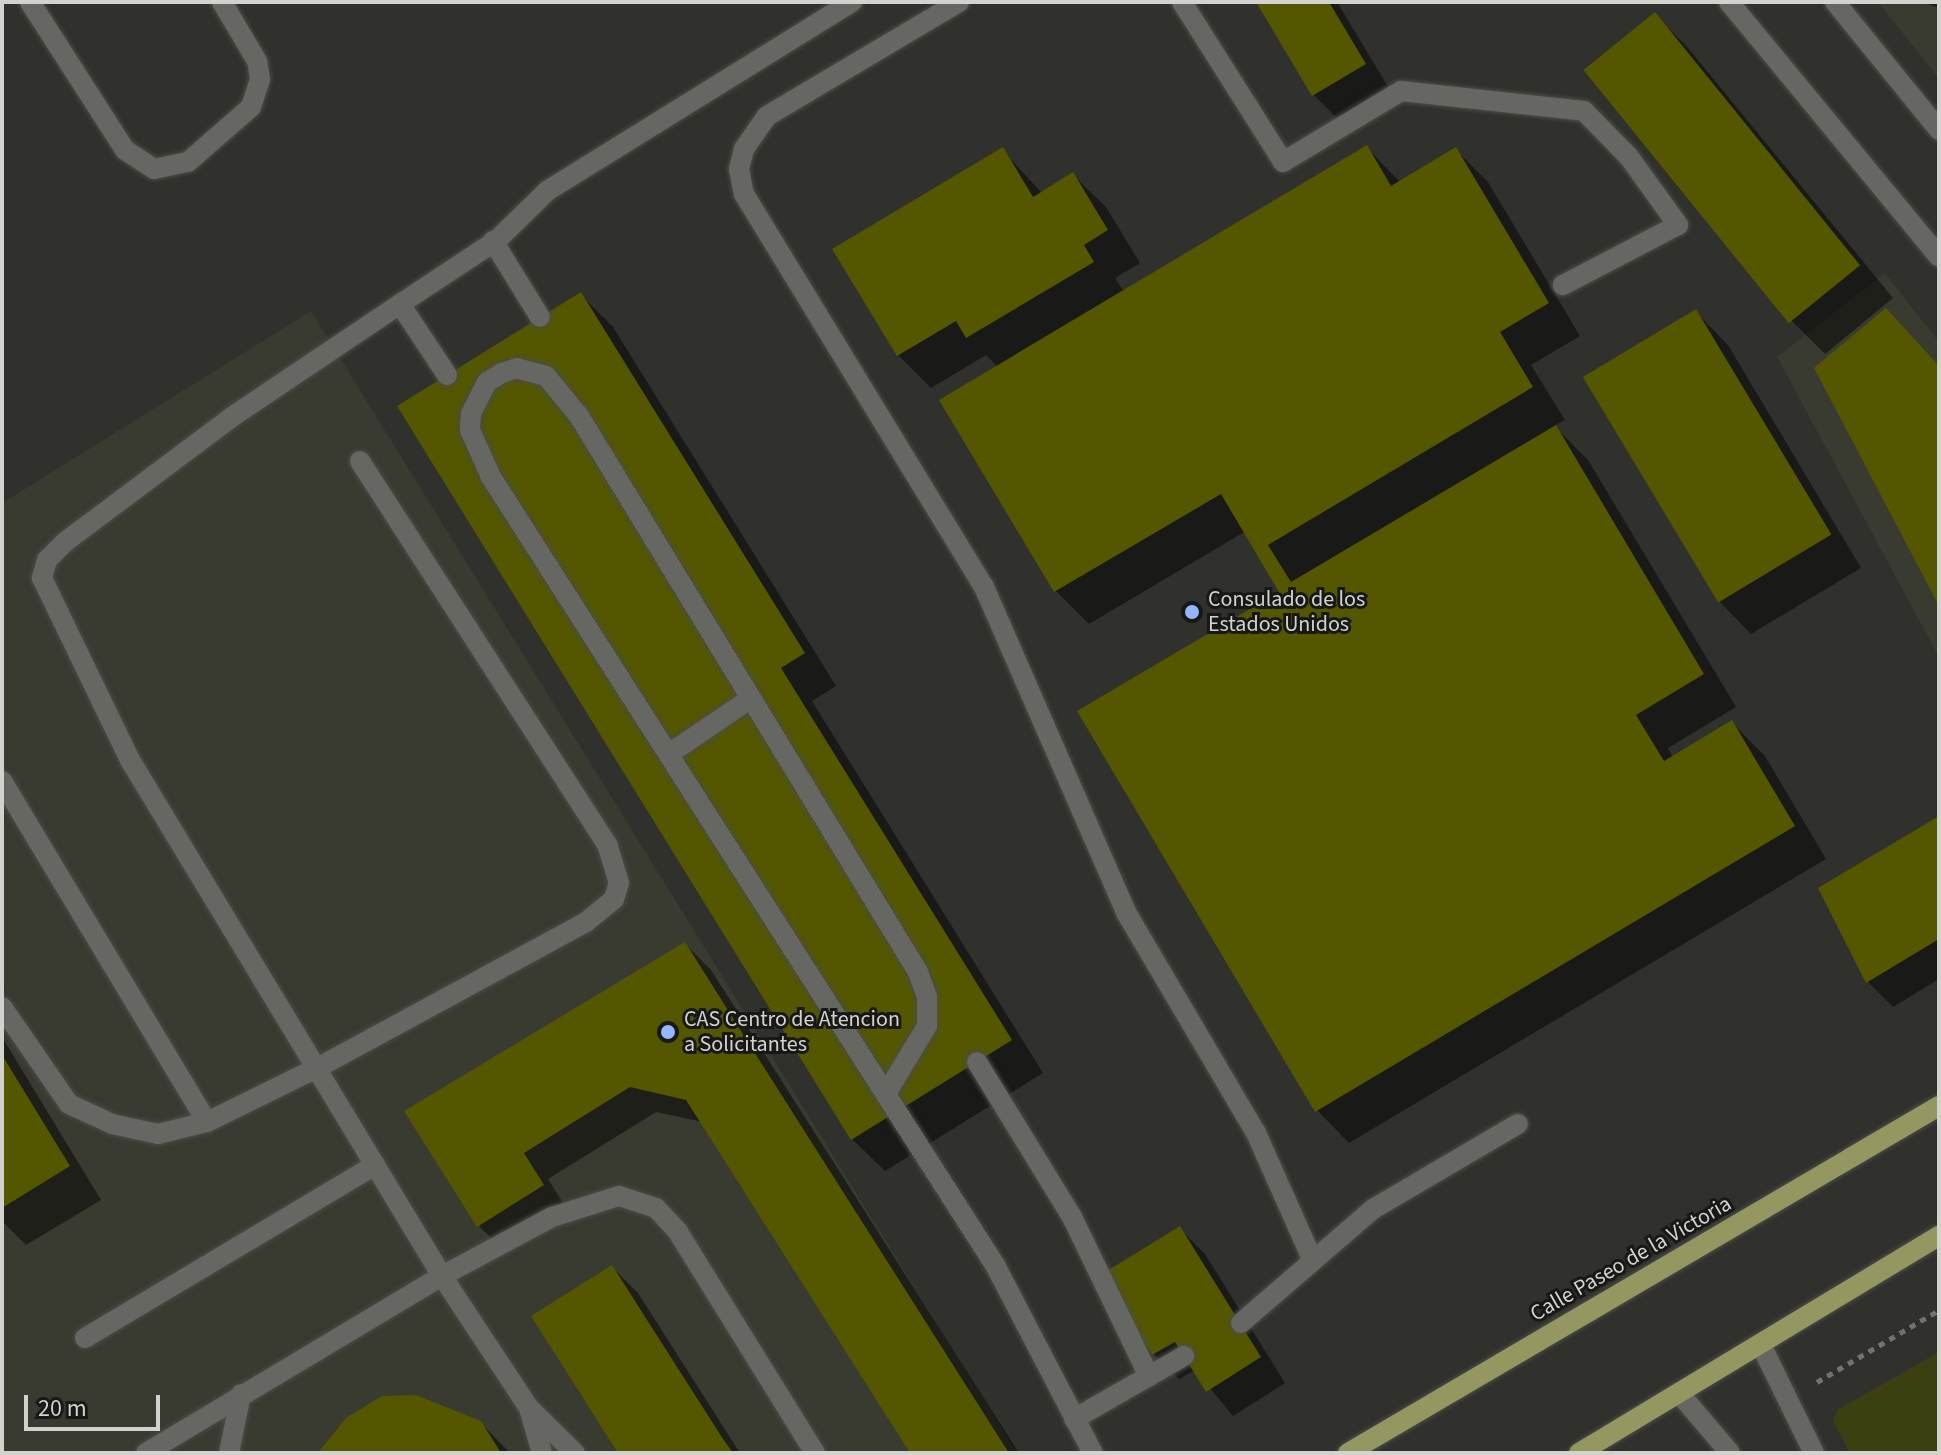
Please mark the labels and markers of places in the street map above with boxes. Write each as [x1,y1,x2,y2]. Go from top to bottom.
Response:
place label: Consulado de los Estados Unidos [1208,586,1365,638]
marker: Consulado de los Estados Unidos [1183,603,1201,621]
place label: CAS Centro de Atencion a Solicitantes [684,1006,900,1058]
marker: CAS Centro de Atencion a Solicitantes [659,1023,677,1041]

